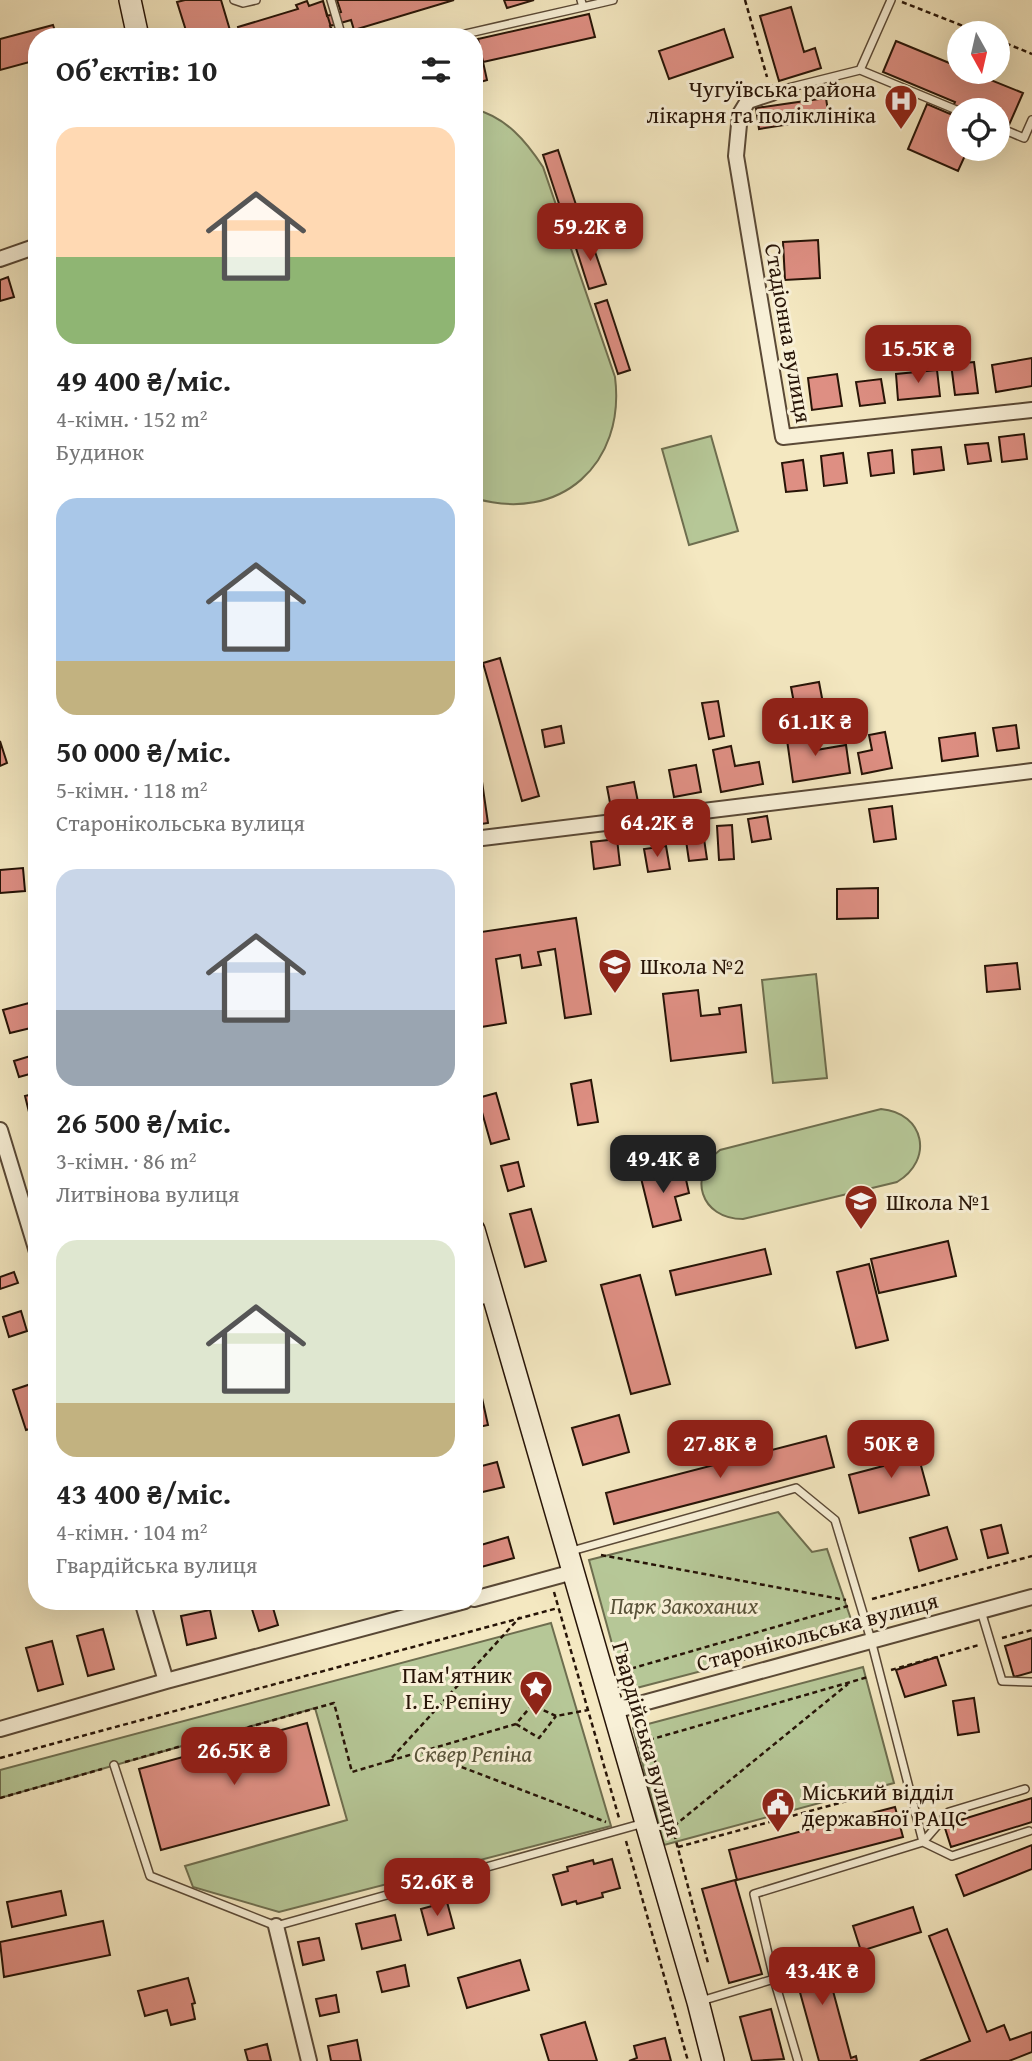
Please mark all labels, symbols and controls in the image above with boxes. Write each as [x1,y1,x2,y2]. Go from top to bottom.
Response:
north arrow [947,21,1010,84]
map controls [947,21,1010,161]
text: Об’єктів: 10 [56,48,217,92]
icon: filters [417,51,455,89]
place label: Чугуївська района лікарня та поліклініка [647,72,876,131]
hospital icon: Чугуївська района лікарня та поліклініка [882,82,920,131]
button: locate [947,98,1010,161]
icon: home [193,173,319,299]
pin: 59.2K ₴ [525,204,655,263]
text: 59.2K ₴ [553,209,627,242]
street label: Стадіонна вулиця [757,241,821,426]
pin: 15.5K ₴ [853,326,983,385]
text: 15.5K ₴ [881,331,955,364]
text: 49 400 ₴/міс. [56,358,231,402]
text: 4-кімн. · 152 m² [56,402,208,435]
text: Будинок [56,435,144,468]
icon: home [193,544,319,670]
pin: 61.1K ₴ [750,698,880,758]
text: 61.1K ₴ [778,704,852,737]
text: 50 000 ₴/міс. [56,729,231,773]
text: 5-кімн. · 118 m² [56,773,208,806]
pin: 64.2K ₴ [592,800,722,859]
text: 64.2K ₴ [620,805,694,838]
text: Старонікольська вулиця [56,806,305,839]
icon: home [193,915,319,1041]
school or university icon: Школа №2 [596,946,634,995]
place label: Школа №2 [640,949,744,982]
text: 26 500 ₴/міс. [56,1100,231,1144]
pin: 49.4K ₴ [598,1136,728,1195]
text: 49.4K ₴ [626,1141,700,1174]
text: 3-кімн. · 86 m² [56,1144,197,1177]
text: Литвінова вулиця [56,1177,239,1210]
school or university icon: Школа №1 [842,1182,880,1231]
place label: Школа №1 [886,1185,990,1218]
icon: home [193,1286,319,1412]
pin: 27.8K ₴ [655,1420,785,1480]
pin: 50K ₴ [842,1420,940,1480]
text: 27.8K ₴ [683,1426,757,1459]
text: 50K ₴ [863,1426,919,1459]
text: 43 400 ₴/міс. [56,1471,231,1515]
text: 4-кімн. · 104 m² [56,1515,208,1548]
text: Гвардійська вулиця [56,1548,257,1581]
street label: Старонікольська вулиця [693,1583,942,1679]
park label: Парк Закоханих [610,1589,759,1622]
street label: Гвардійська вулиця [604,1638,692,1841]
place label: Пам'ятник І. Е. Рєпіну [402,1658,512,1717]
place icon: Пам'ятник І. Е. Рєпіну [517,1668,555,1717]
pin: 26.5K ₴ [169,1728,299,1787]
text: 26.5K ₴ [197,1733,271,1766]
park label: Сквер Рєпіна [414,1737,532,1770]
place label: Міський відділ державної РАЦС [802,1775,968,1834]
public building icon: Міський відділ державної РАЦС [759,1785,797,1834]
pin: 52.6K ₴ [372,1858,502,1918]
text: 52.6K ₴ [400,1864,474,1897]
pin: 43.4K ₴ [757,1948,887,2007]
text: 43.4K ₴ [785,1953,859,1986]

